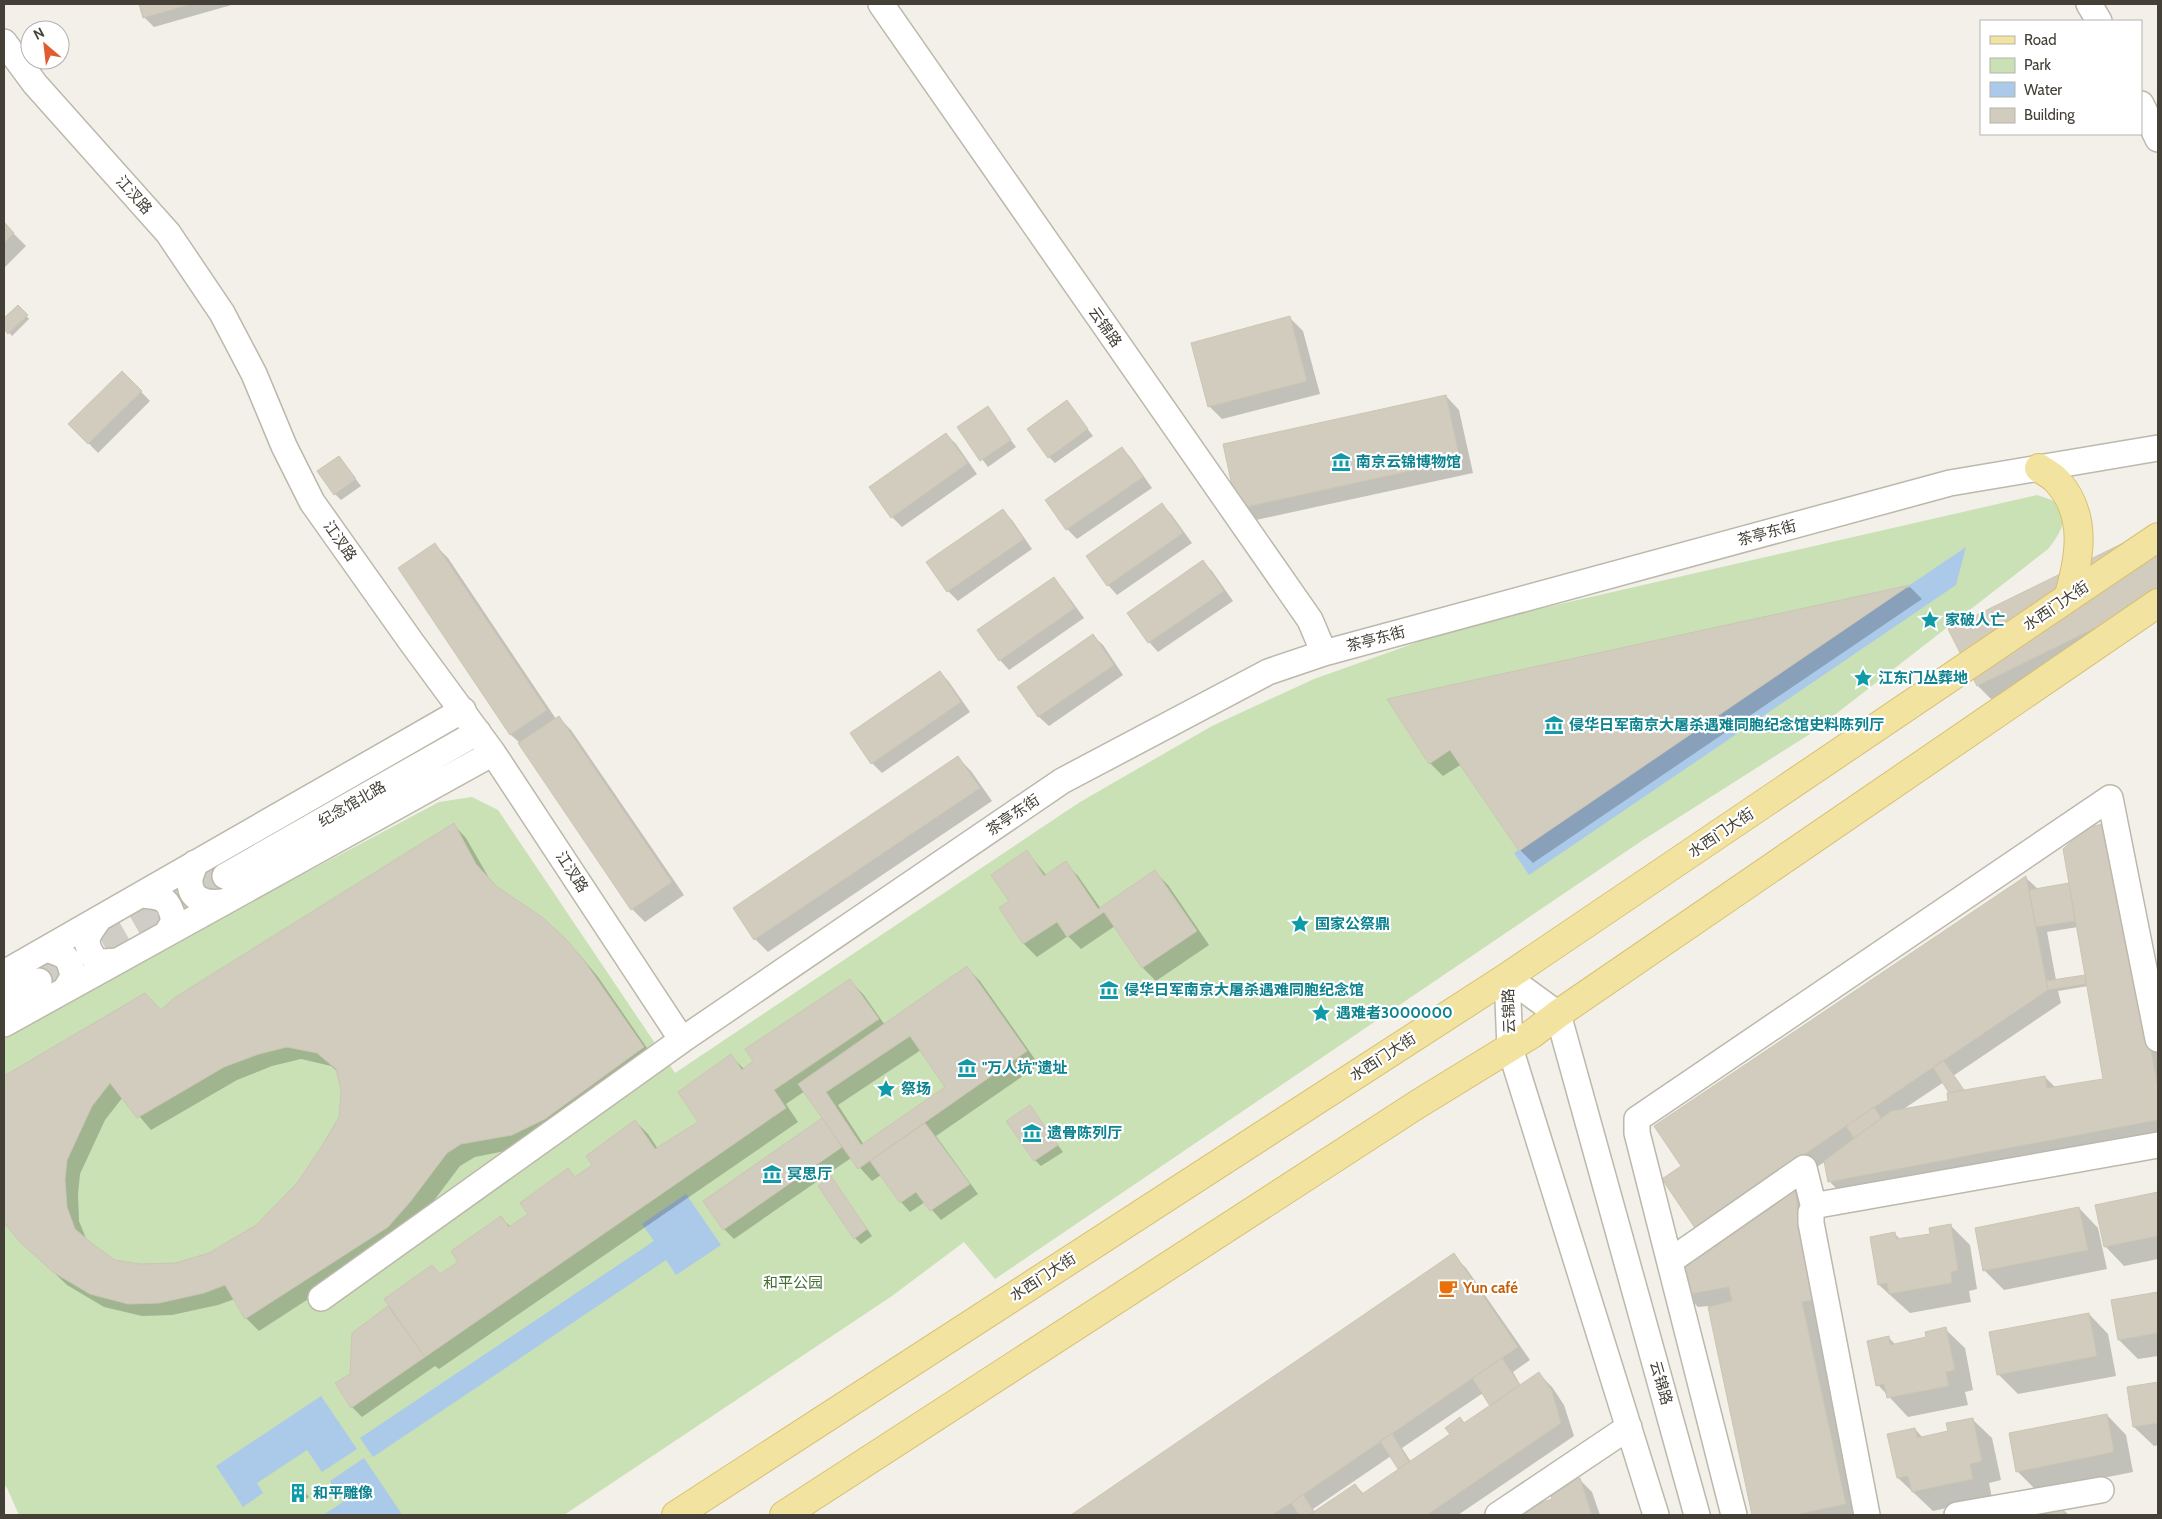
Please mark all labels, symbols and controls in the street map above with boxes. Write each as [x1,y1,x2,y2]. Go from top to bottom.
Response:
north arrow [20,20,70,70]
legend [1980,20,2142,135]
text: N [30,23,47,44]
text: Road [2024,31,2057,49]
text: Park [2024,56,2051,74]
text: Water [2024,81,2062,99]
text: Building [2024,106,2075,124]
street label: 江汊路 [112,172,156,218]
street label: 云锦路 [1085,303,1125,351]
museum icon: 南京云锦博物馆 [1330,451,1352,473]
place label: 南京云锦博物馆 [1356,453,1461,471]
street label: 江汊路 [320,517,360,565]
street label: 茶亭东街 [1736,517,1798,549]
street label: 水西门大街 [2020,578,2092,634]
place icon: 家破人亡 [1919,609,1941,631]
place label: 家破人亡 [1945,611,2005,629]
street label: 茶亭东街 [1345,623,1407,655]
place icon: 江东门丛葬地 [1852,667,1874,689]
place label: 江东门丛葬地 [1878,669,1968,687]
museum icon: 侵华日军南京大屠杀遇难同胞纪念馆史料陈列厅 [1543,714,1565,736]
place label: 侵华日军南京大屠杀遇难同胞纪念馆史料陈列厅 [1569,716,1884,734]
street label: 纪念馆北路 [315,777,389,831]
street label: 茶亭东街 [983,791,1043,839]
street label: 水西门大街 [1685,805,1757,861]
street label: 江汊路 [552,848,592,896]
place icon: 国家公祭鼎 [1289,913,1311,935]
place label: 国家公祭鼎 [1315,915,1390,933]
museum icon: 侵华日军南京大屠杀遇难同胞纪念馆 [1098,979,1120,1001]
place label: 侵华日军南京大屠杀遇难同胞纪念馆 [1124,981,1364,999]
street label: 云锦路 [1499,988,1519,1034]
place icon: 遇难者3000000 [1310,1002,1332,1024]
place label: 遇难者3000000 [1336,1004,1453,1022]
street label: 水西门大街 [1347,1029,1419,1085]
museum icon: "万人坑"遗址 [956,1057,978,1079]
place label: "万人坑"遗址 [982,1059,1068,1077]
place icon: 祭场 [875,1078,897,1100]
place label: 祭场 [901,1080,931,1098]
museum icon: 遗骨陈列厅 [1021,1122,1043,1144]
place label: 遗骨陈列厅 [1047,1124,1122,1142]
museum icon: 冥思厅 [761,1163,783,1185]
place label: 冥思厅 [787,1165,832,1183]
street label: 水西门大街 [1007,1249,1079,1305]
park label: 和平公园 [763,1274,823,1292]
cafe icon: Yun café [1437,1277,1459,1299]
place label: Yun café [1462,1279,1518,1297]
street label: 云锦路 [1646,1359,1676,1407]
building icon: 和平雕像 [287,1482,309,1504]
place label: 和平雕像 [313,1484,373,1502]

